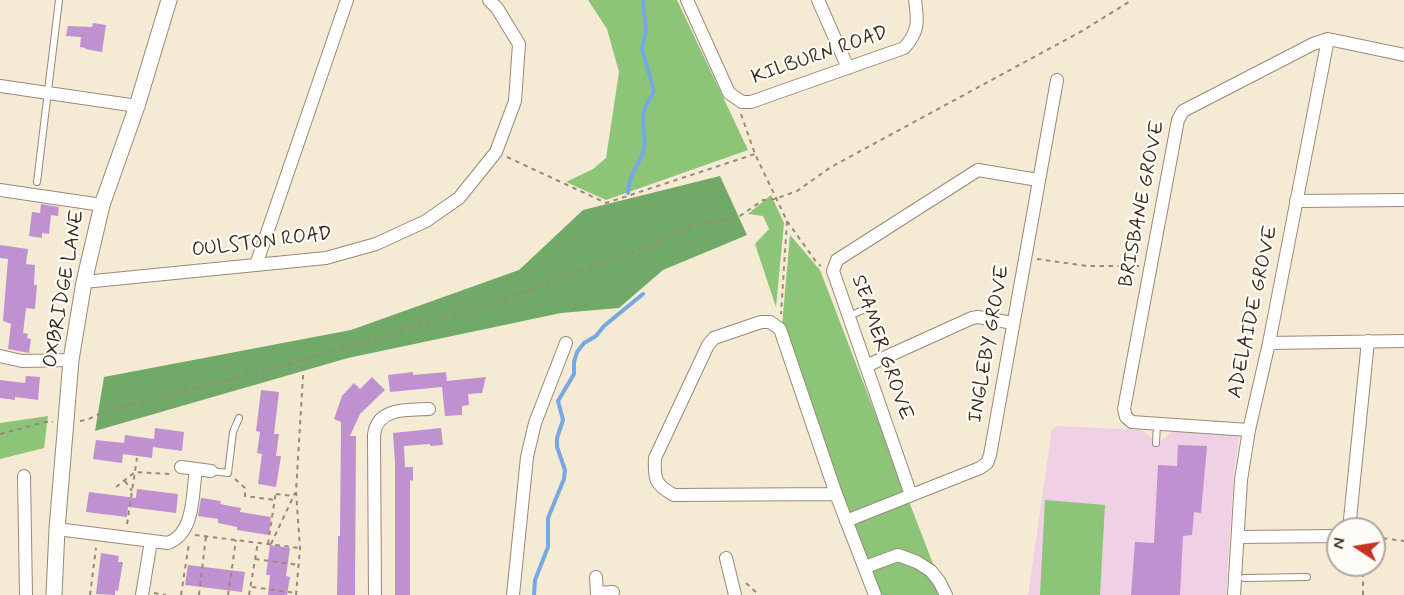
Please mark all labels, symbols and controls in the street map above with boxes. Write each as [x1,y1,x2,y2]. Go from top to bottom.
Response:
street label: KILBURN ROAD [749,21,891,91]
street label: BRISBANE GROVE [1115,119,1171,289]
street label: OXBRIDGE LANE [39,208,91,370]
street label: OULSTON ROAD [191,223,333,263]
street label: ADELAIDE GROVE [1224,223,1284,401]
street label: INGLEBY GROVE [964,263,1016,425]
street label: SEAMER GROVE [845,272,917,424]
north arrow [1326,517,1386,577]
text: N [1328,536,1351,551]

